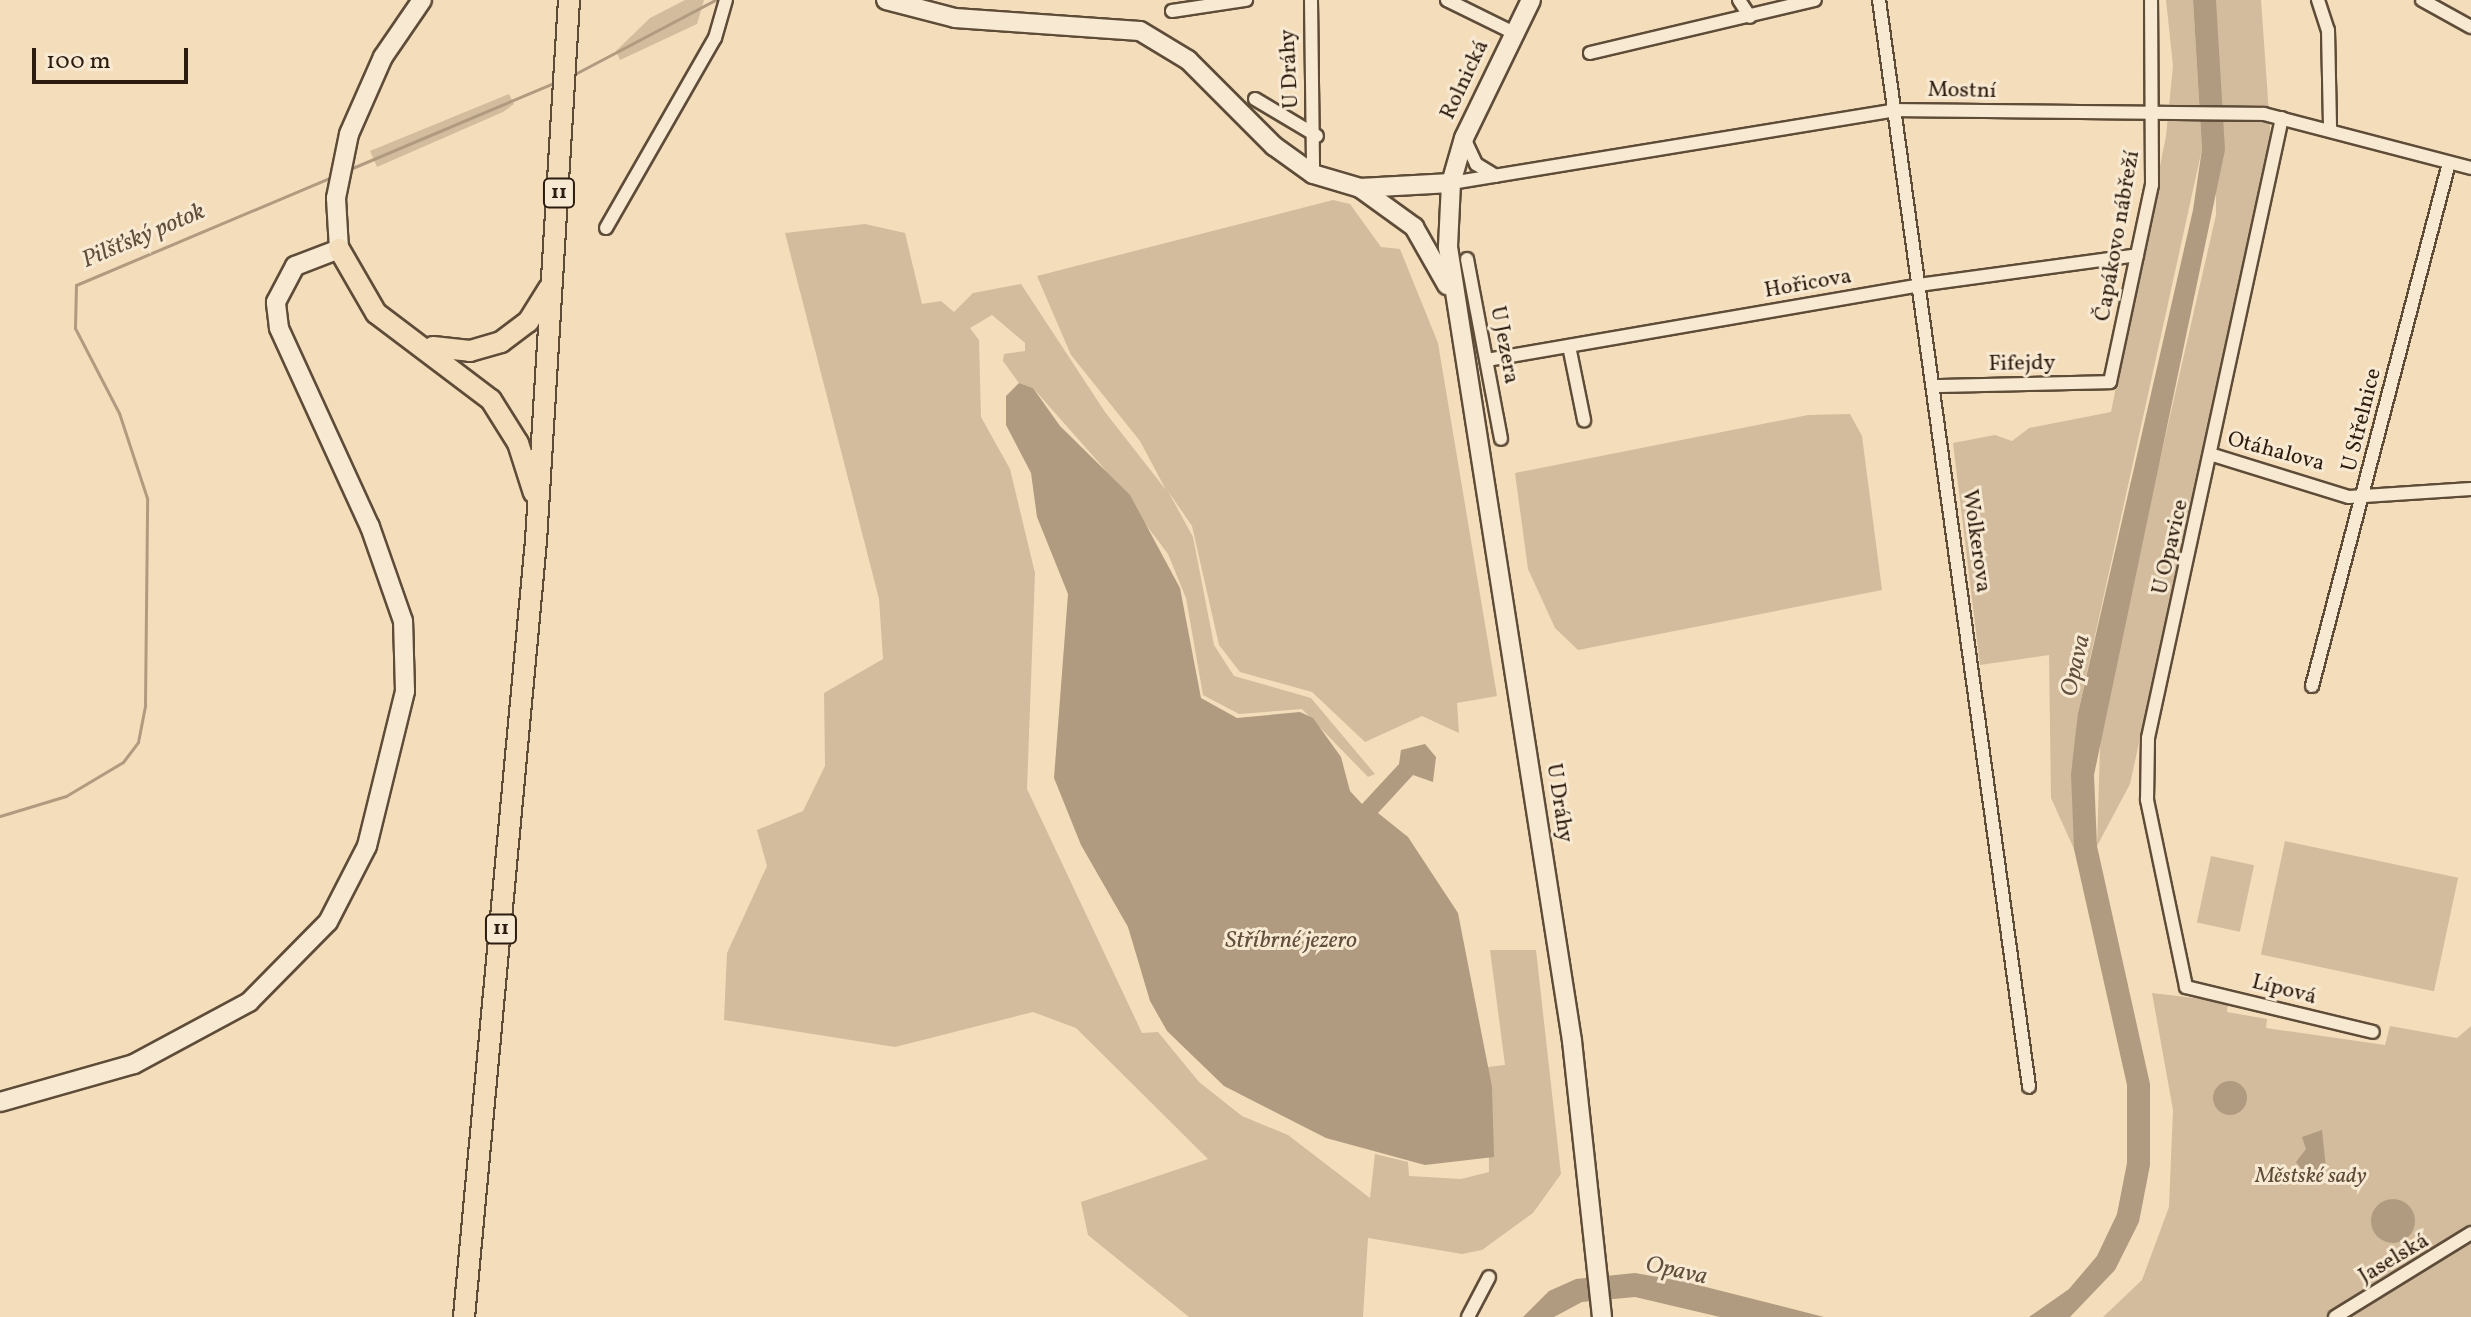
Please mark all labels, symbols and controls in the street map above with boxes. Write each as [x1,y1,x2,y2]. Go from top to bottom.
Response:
street label: U Dráhy [1275,29,1305,109]
scale bar [36,32,192,82]
street label: Rolnická [1435,36,1495,124]
text: 100 m [46,45,111,79]
street label: Mostní [1927,77,1997,105]
street label: Čapákovo nábřeží [2090,149,2146,323]
road number: 11 [541,177,577,209]
water label: Pilšťský potok [78,198,210,276]
street label: Hořicova [1762,263,1854,305]
street label: U Jezera [1484,304,1524,386]
street label: Fifejdy [1988,350,2056,378]
street label: U Střelnice [2336,366,2388,474]
street label: Otáhalova [2225,426,2327,478]
street label: Wolkerova [1956,488,1996,594]
street label: U Opavice [2147,497,2195,597]
water label: Opava [2056,632,2098,700]
street label: U Dráhy [1540,762,1578,844]
road number: 11 [483,913,519,945]
water label: Stříbrné jezero [1225,928,1357,956]
street label: Lípová [2249,969,2319,1011]
park label: Městské sady [2255,1164,2367,1190]
street label: Jaselská [2354,1228,2434,1290]
water label: Opava [1642,1251,1710,1293]

